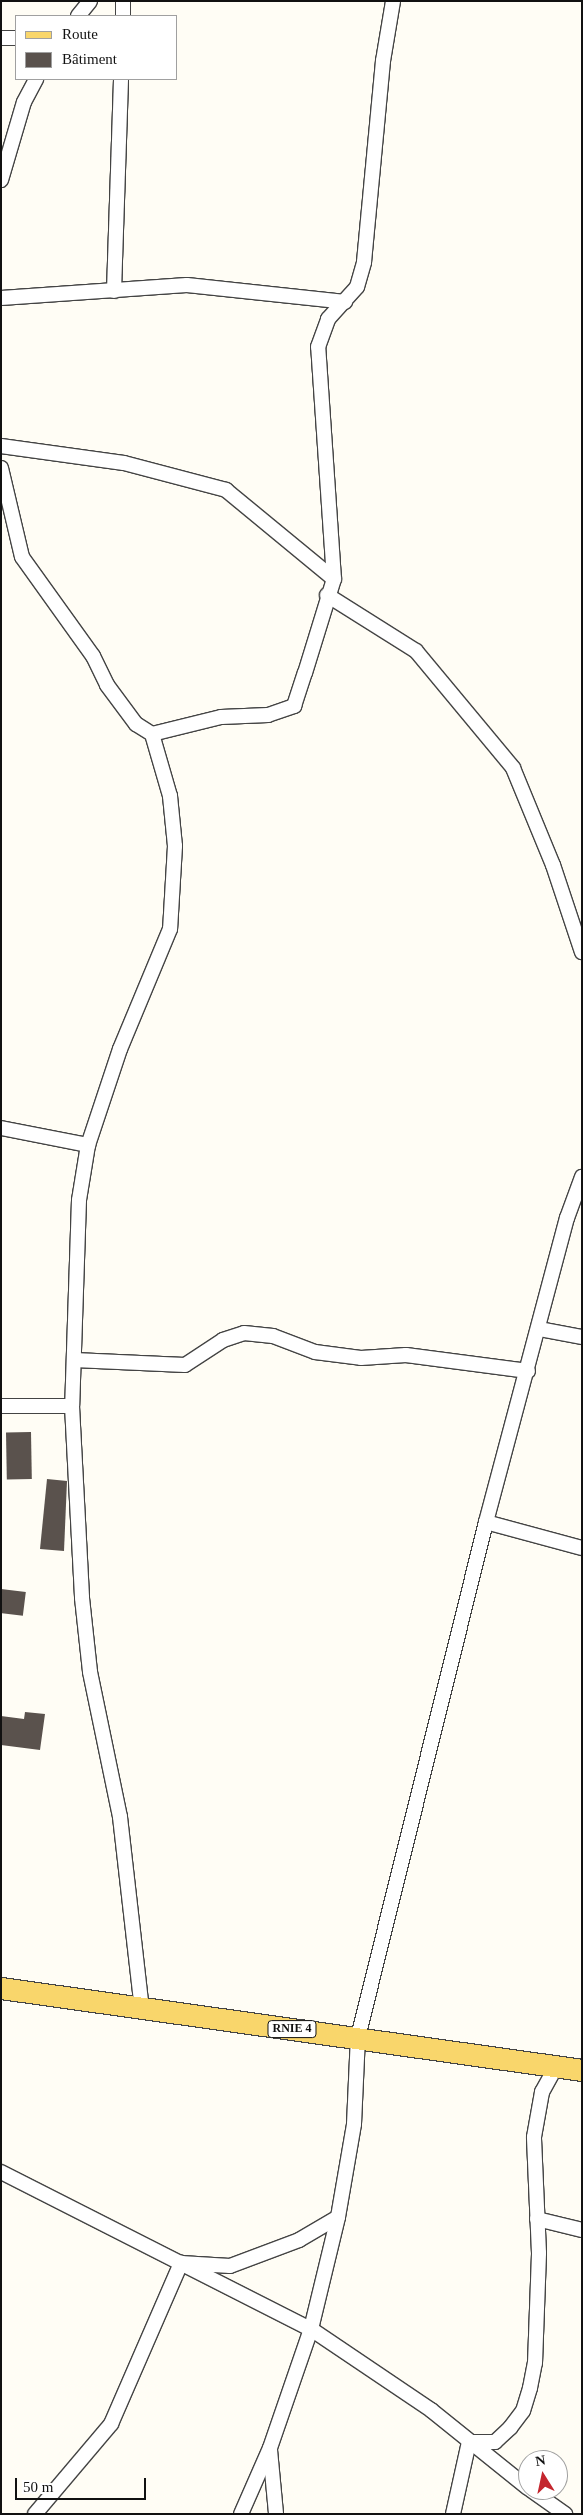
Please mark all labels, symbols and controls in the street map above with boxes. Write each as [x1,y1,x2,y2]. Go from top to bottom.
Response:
legend [15,15,178,80]
text: Route [62,26,98,42]
text: Bâtiment [62,51,117,67]
road number: RNIE 4 [267,2020,317,2038]
north arrow [518,2450,568,2500]
text: N [534,2452,547,2469]
scale bar [18,2468,149,2500]
text: 50 m [23,2479,53,2495]

